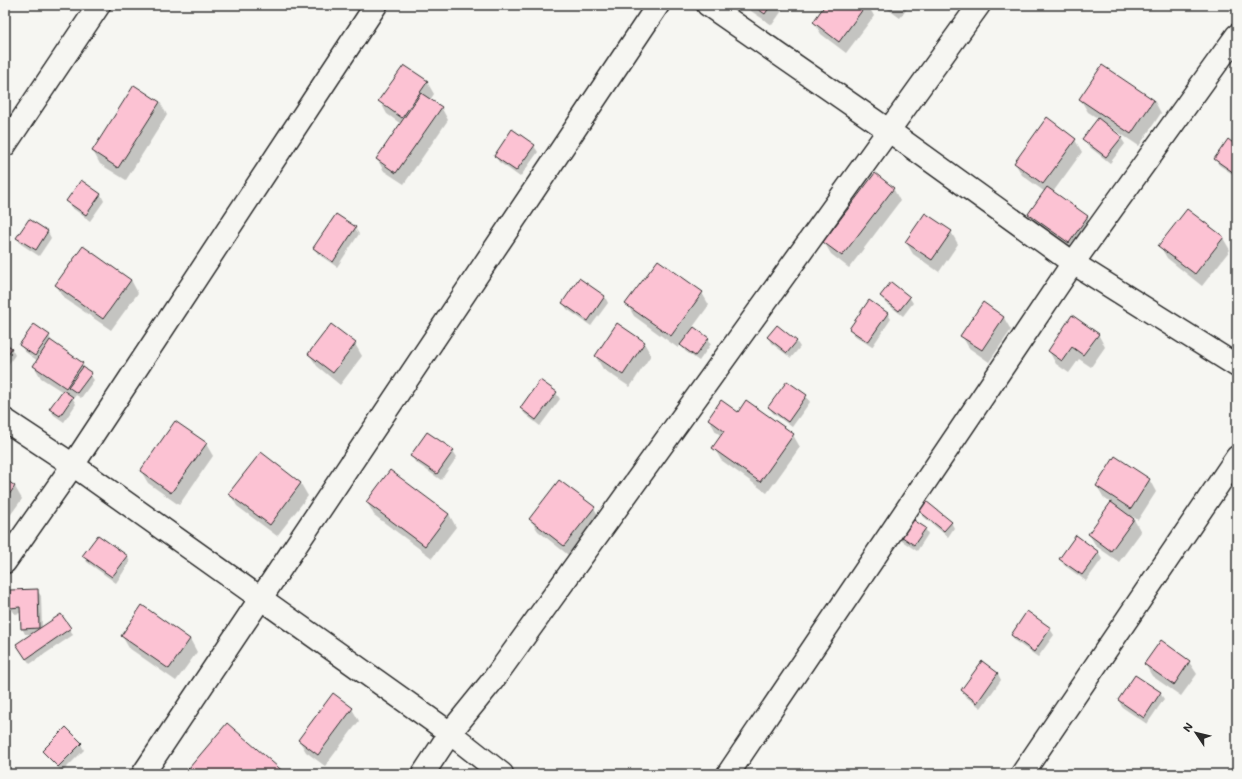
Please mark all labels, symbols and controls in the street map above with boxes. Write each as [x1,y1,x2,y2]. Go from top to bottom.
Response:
north arrow [1176,713,1216,753]
text: N [1179,719,1196,735]

